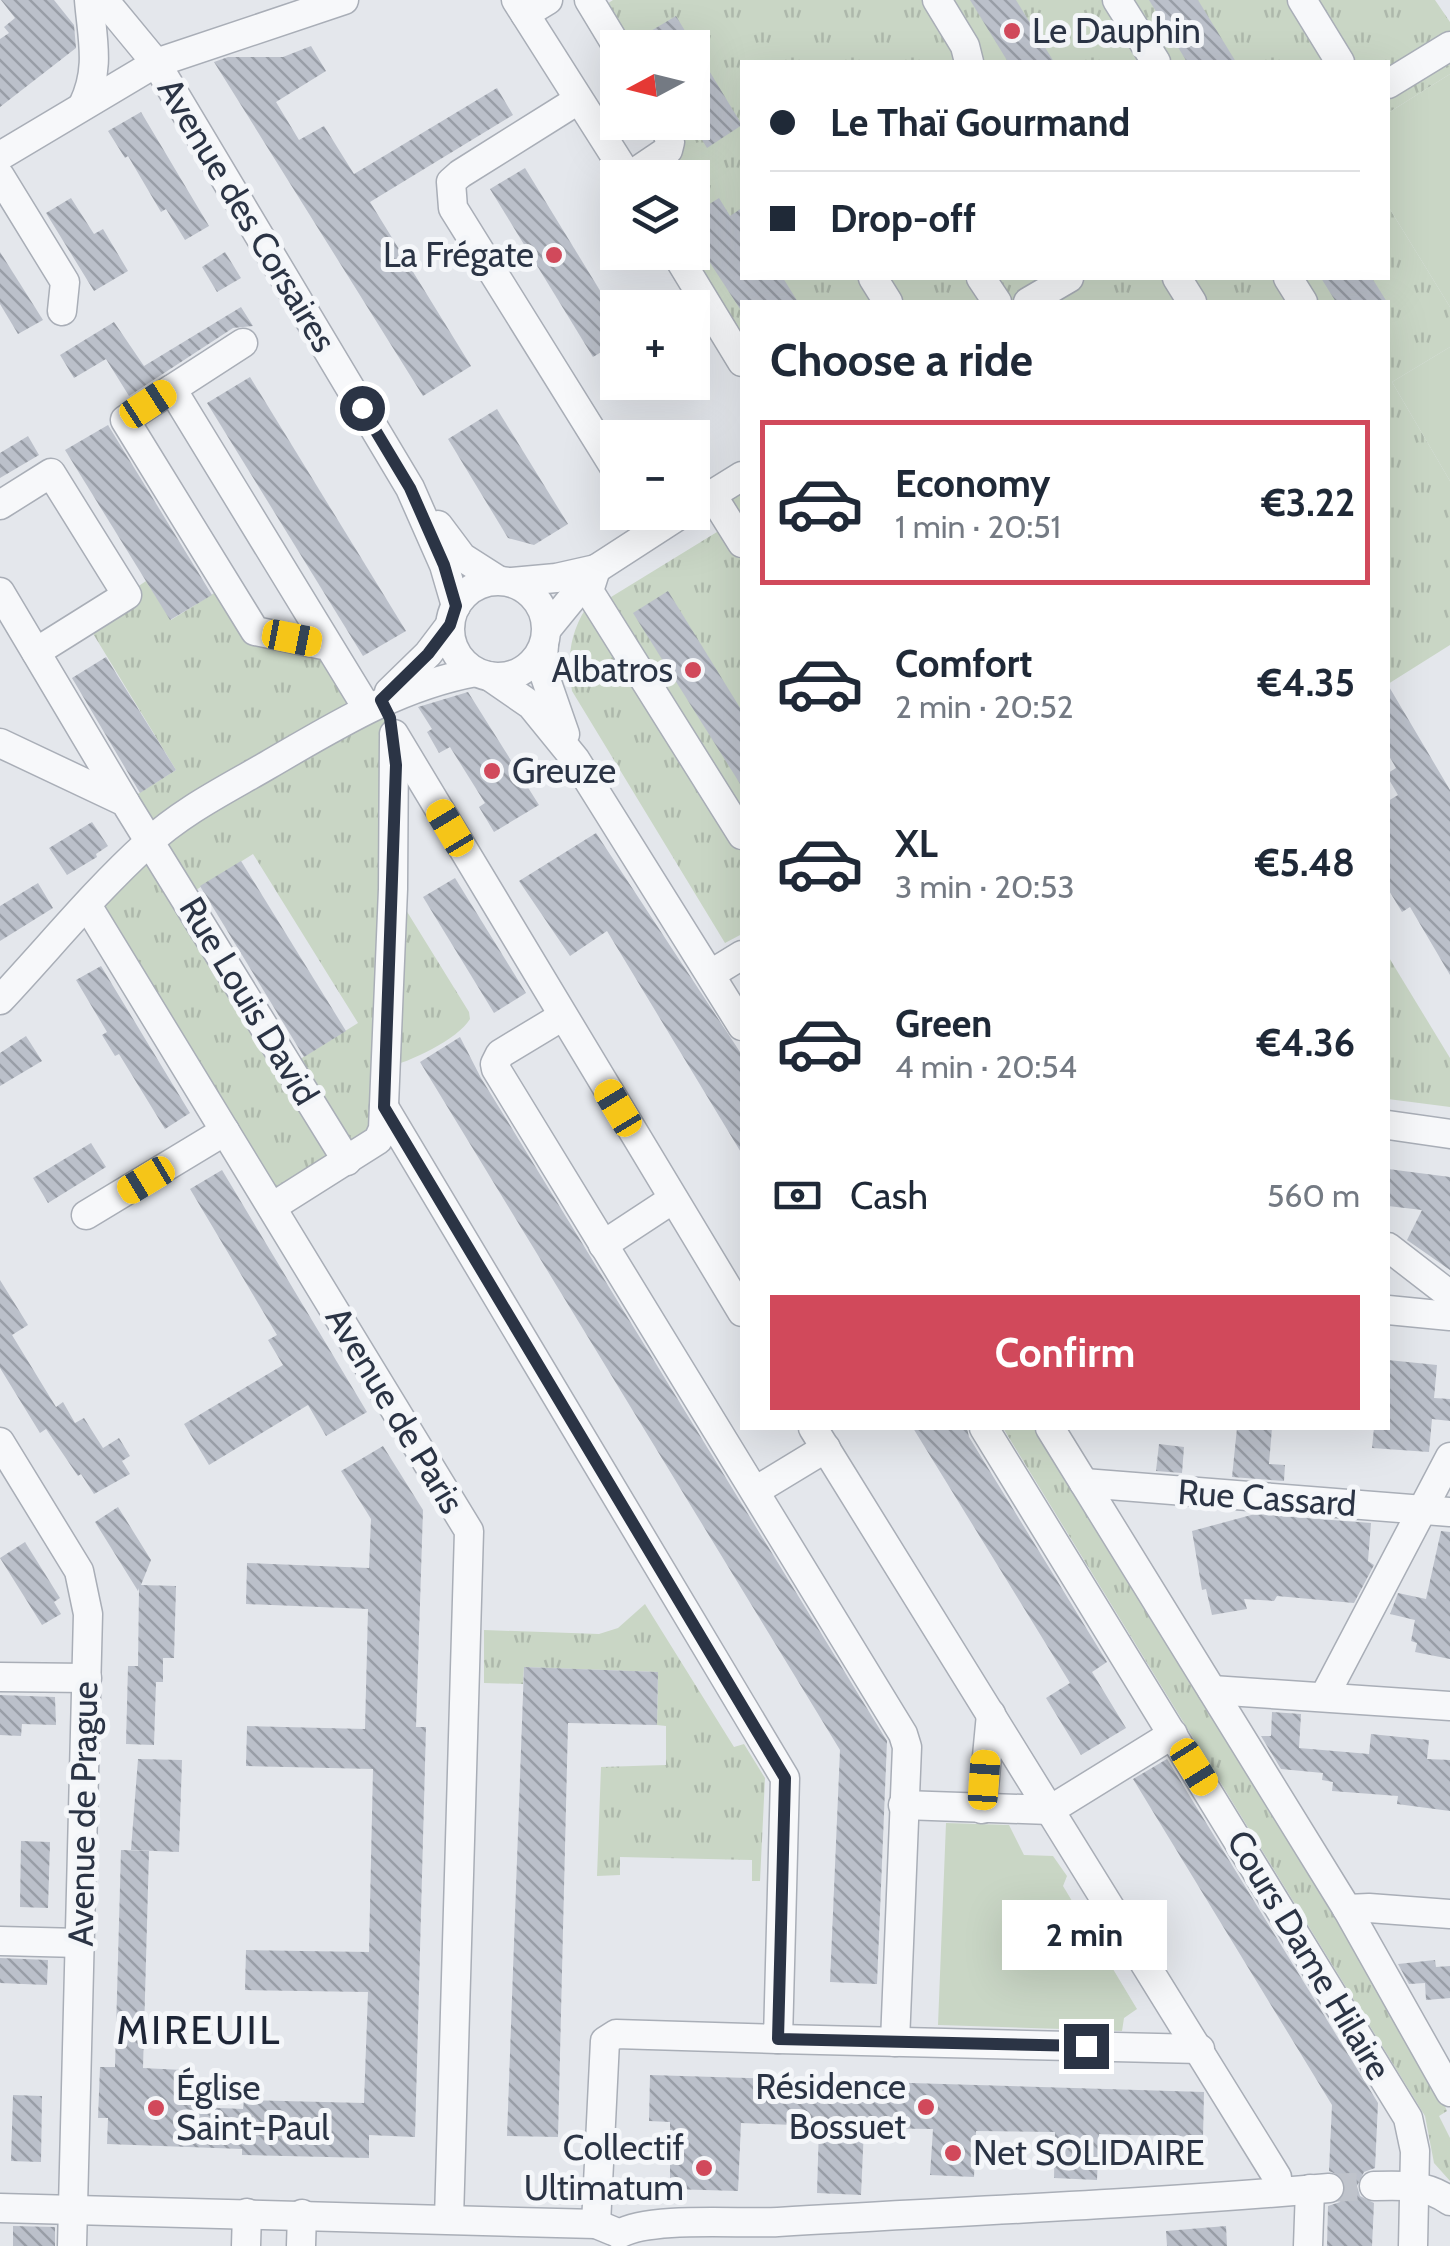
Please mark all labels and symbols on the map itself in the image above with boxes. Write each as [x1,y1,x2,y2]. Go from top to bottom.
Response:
place label: Le Dauphin [1032,9,1201,52]
marker: Le Dauphin [1001,20,1023,42]
north arrow [600,30,710,140]
street label: Avenue des Corsaires [149,70,346,359]
place label: La Frégate [383,233,534,276]
marker: La Frégate [543,244,565,266]
car [115,375,181,433]
route start [340,386,385,431]
car [260,618,324,658]
place label: Albatros [551,648,673,691]
marker: Albatros [682,659,704,681]
place label: Greuze [512,749,616,792]
marker: Greuze [481,760,503,782]
car [422,795,478,861]
street label: Rue Louis David [171,889,328,1112]
car [590,1075,646,1141]
car [113,1152,179,1208]
street label: Avenue de Paris [317,1299,474,1521]
street label: Rue Cassard [1176,1470,1358,1525]
street label: Avenue de Prague [59,1681,106,1947]
car [1165,1734,1223,1800]
car [967,1749,1001,1811]
street label: Cours Dame Hilaire [1218,1822,1401,2087]
callout: 2 min [1004,1901,1168,1971]
district label: MIREUIL [116,2005,282,2054]
route end [1064,2024,1109,2069]
place label: Résidence Bossuet [755,2065,906,2148]
place label: Église Saint-Paul [176,2066,330,2149]
marker: Résidence Bossuet [915,2096,937,2118]
marker: Église Saint-Paul [145,2097,167,2119]
place label: Collectif Ultimatum [524,2126,684,2209]
place label: Net SOLIDAIRE [973,2131,1205,2174]
marker: Net SOLIDAIRE [942,2142,964,2164]
marker: Collectif Ultimatum [693,2157,715,2179]

